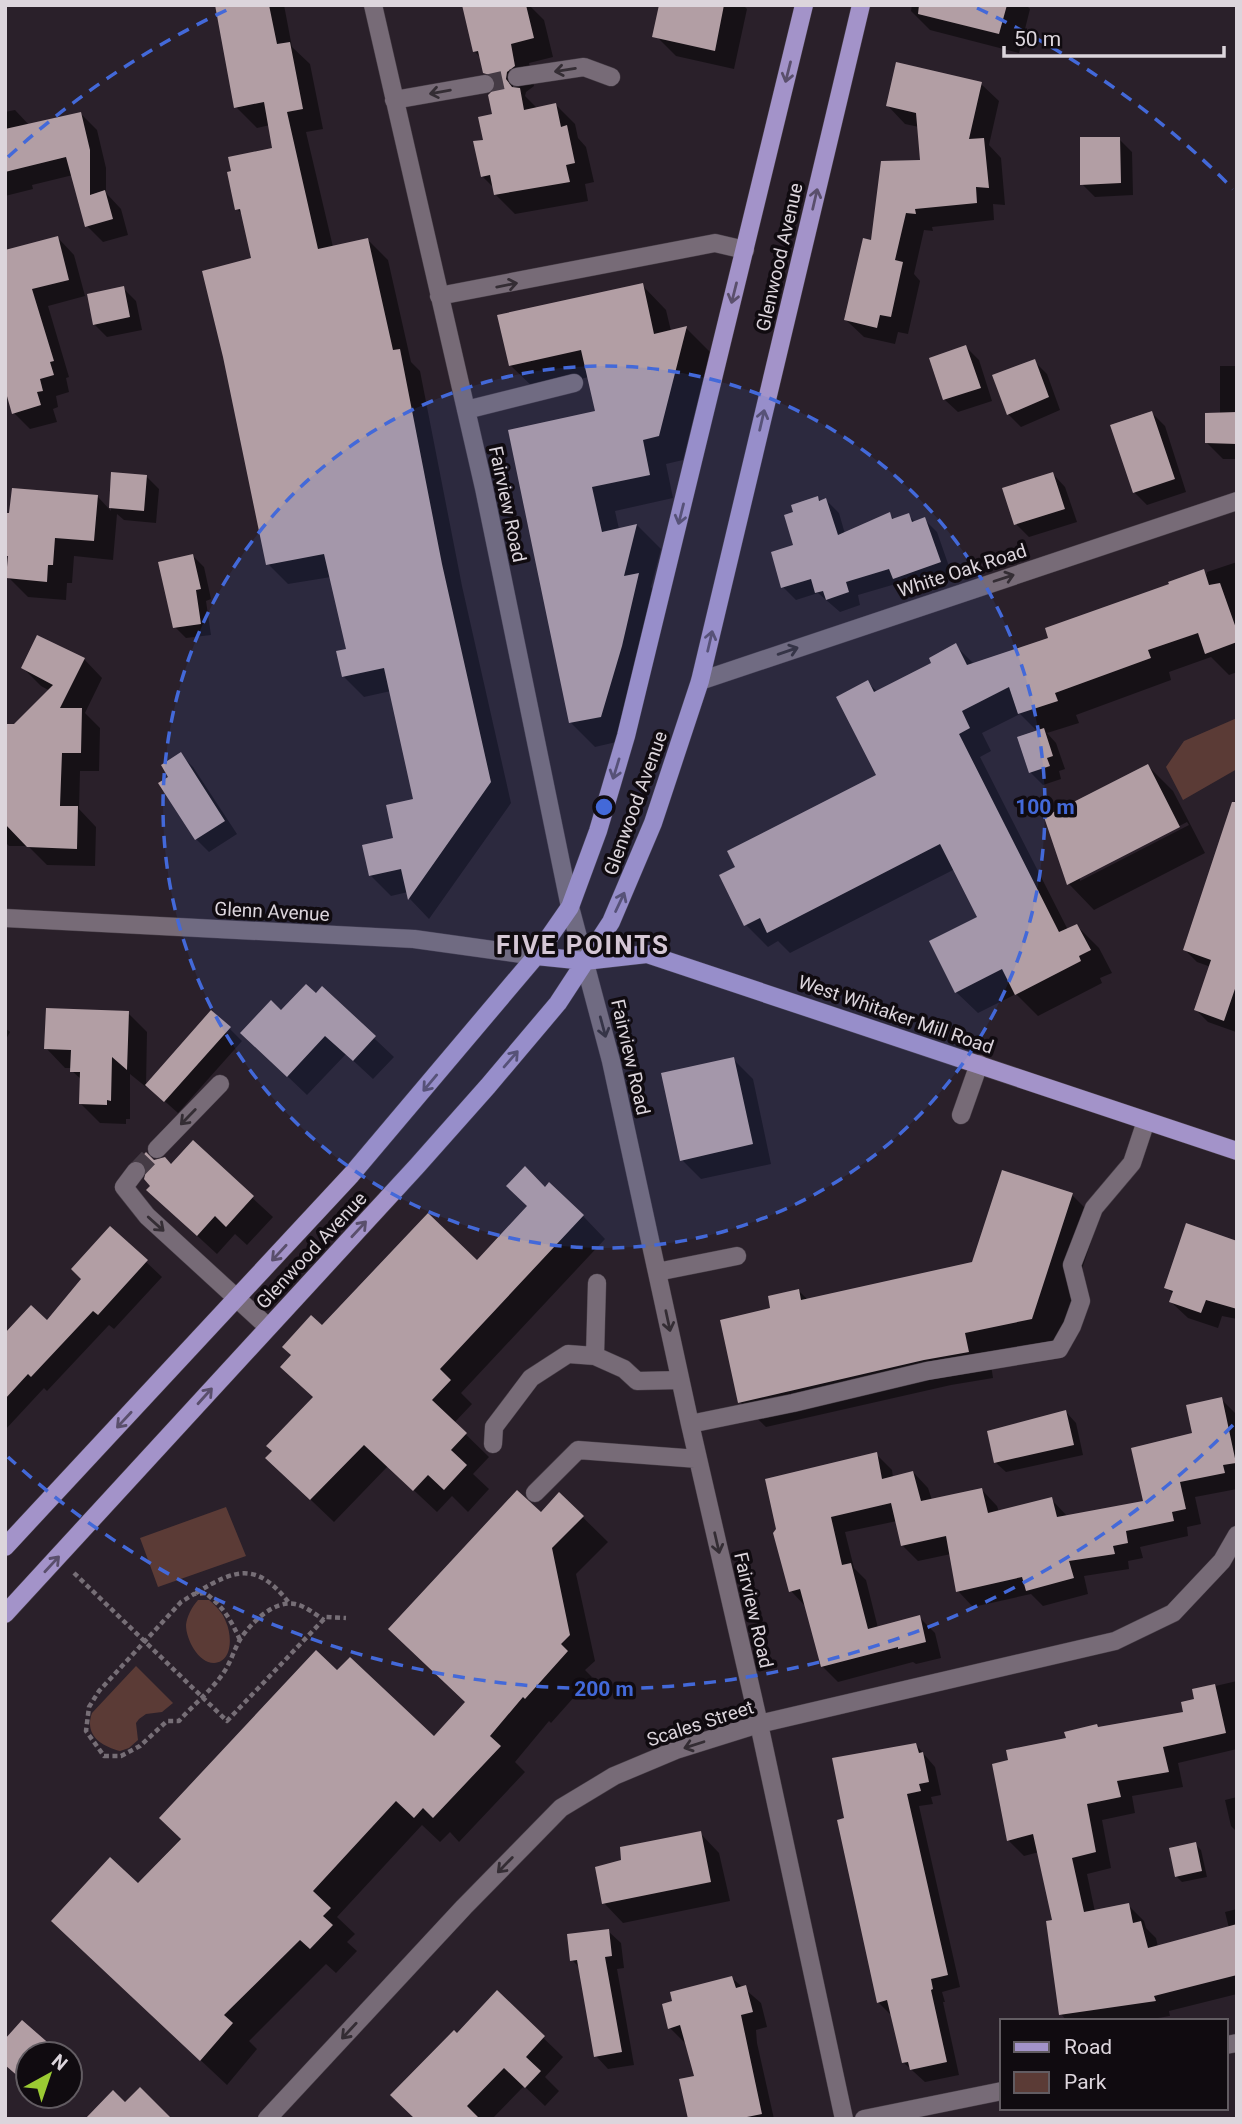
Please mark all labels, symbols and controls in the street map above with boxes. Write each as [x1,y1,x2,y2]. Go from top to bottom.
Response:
scale bar [1004,14,1224,58]
text: 50 m [1014,27,1061,51]
one-way arrow [781,60,794,83]
one-way arrow [554,64,577,77]
one-way arrow [429,86,452,99]
street label: Glenwood Avenue [751,181,808,334]
one-way arrow [809,188,822,211]
one-way arrow [495,277,518,291]
one-way arrow [727,281,740,304]
one-way arrow [756,409,770,432]
street label: Fairview Road [484,444,531,564]
one-way arrow [674,502,687,525]
street label: White Oak Road [895,539,1030,602]
one-way arrow [993,571,1015,584]
one-way arrow [704,630,717,653]
one-way arrow [777,644,799,656]
street label: Glenwood Avenue [599,728,672,878]
one-way arrow [608,758,621,780]
centre of rings [592,795,616,819]
text: 100 m [1015,795,1075,819]
one-way arrow [614,892,627,913]
street label: Glenn Avenue [214,897,330,926]
district label: FIVE POINTS [496,930,670,960]
street label: West Whitaker Mill Road [795,970,997,1059]
street label: Fairview Road [606,997,655,1117]
one-way arrow [597,1015,610,1038]
one-way arrow [503,1050,519,1068]
one-way arrow [422,1074,438,1092]
one-way arrow [180,1108,197,1125]
street label: Glenwood Avenue [251,1187,371,1314]
one-way arrow [147,1216,165,1232]
one-way arrow [351,1220,368,1237]
one-way arrow [271,1244,287,1262]
one-way arrow [661,1309,675,1332]
one-way arrow [197,1387,213,1405]
one-way arrow [115,1411,132,1428]
one-way arrow [711,1531,725,1554]
street label: Fairview Road [729,1550,778,1670]
one-way arrow [43,1556,60,1573]
text: 200 m [574,1677,634,1701]
street label: Scales Street [644,1695,756,1752]
one-way arrow [683,1739,705,1752]
one-way arrow [497,1856,514,1873]
legend [1000,2019,1228,2110]
one-way arrow [341,2022,358,2039]
text: Road [1064,2035,1112,2059]
north arrow [14,2040,84,2110]
text: N [47,2049,72,2075]
text: Park [1064,2070,1107,2094]

